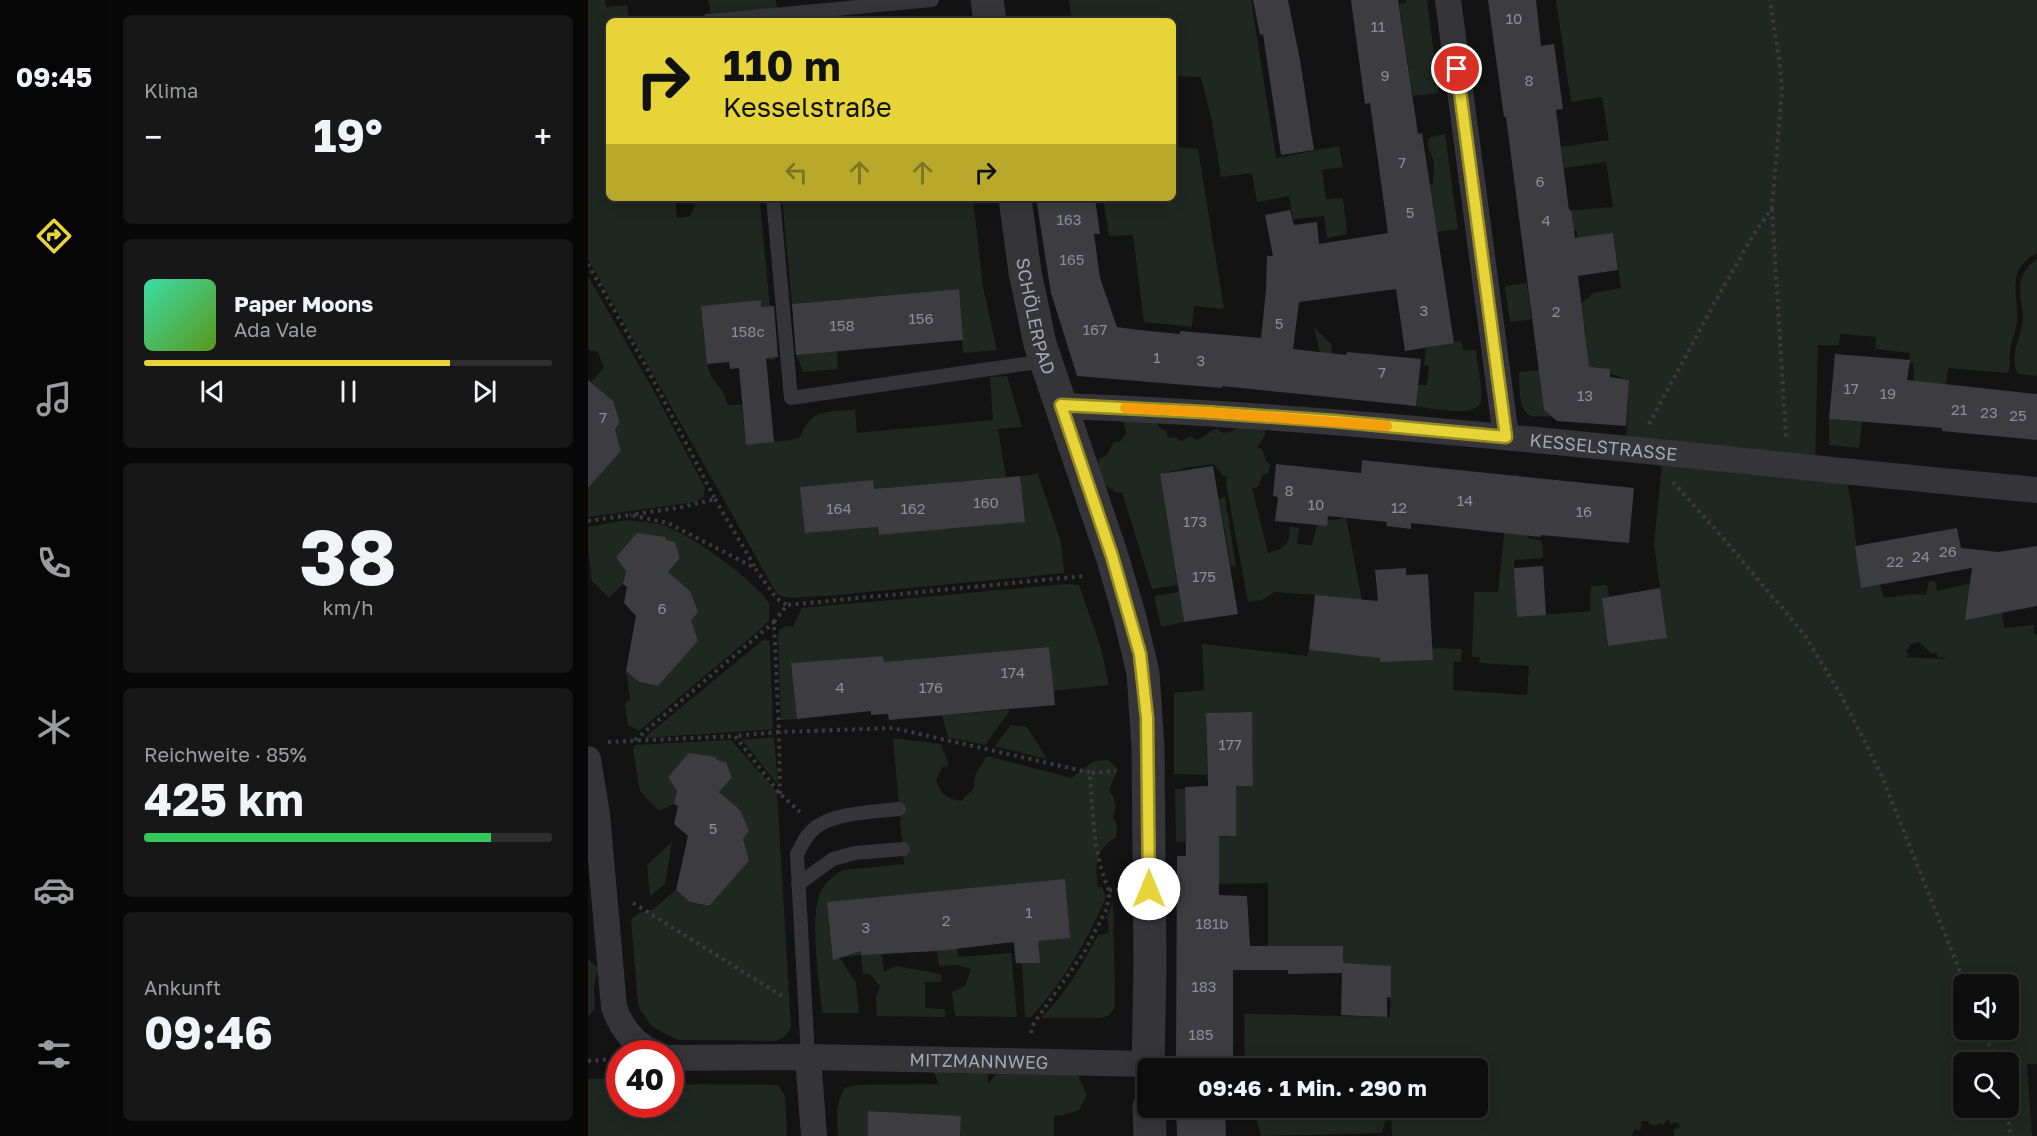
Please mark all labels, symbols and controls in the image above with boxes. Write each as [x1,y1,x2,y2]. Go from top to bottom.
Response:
house number: 10 [1506,9,1522,27]
house number: 11 [1371,17,1385,35]
text: 110 m [723,40,841,90]
icon: right [624,42,702,120]
pin [1431,43,1482,94]
icon: arrive [1440,52,1473,85]
text: 09:45 [16,61,92,93]
house number: 9 [1380,66,1390,84]
house number: 8 [1524,71,1534,89]
text: Klima [144,78,198,102]
text: Kesselstraße [723,91,892,123]
text: 19° [313,108,383,162]
text: − [144,117,162,156]
text: + [534,117,552,156]
house number: 7 [1398,153,1406,171]
icon: left [780,156,813,189]
icon: ahead [843,156,876,189]
icon: ahead [906,156,939,189]
icon: right [969,156,1002,189]
house number: 6 [1535,172,1545,190]
house number: 5 [1406,203,1414,221]
house number: 163 [1056,210,1082,228]
house number: 4 [1541,211,1551,229]
icon: directions [33,215,75,257]
house number: 165 [1059,250,1085,268]
street label: SCHÖLERPAD [1012,256,1061,377]
text: Paper Moons [234,290,373,317]
house number: 3 [1420,301,1428,319]
house number: 2 [1552,302,1560,320]
house number: 156 [908,309,934,327]
house number: 5 [1275,314,1283,332]
house number: 158 [829,316,855,334]
text: Ada Vale [234,317,317,341]
house number: 167 [1083,320,1107,338]
house number: 158c [731,322,765,340]
house number: 1 [1153,348,1161,366]
house number: 3 [1197,351,1205,369]
house number: 7 [1378,363,1386,381]
icon: previous [196,375,229,408]
icon: pause [332,375,365,408]
icon: next [468,375,501,408]
icon: music [33,378,75,420]
house number: 17 [1843,379,1859,397]
house number: 19 [1880,384,1896,402]
house number: 13 [1577,386,1593,404]
house number: 21 [1951,400,1967,418]
house number: 23 [1980,403,1998,421]
house number: 25 [2009,406,2027,424]
house number: 7 [599,408,607,426]
street label: KESSELSTRASSE [1529,428,1678,465]
house number: 8 [1284,481,1294,499]
house number: 14 [1457,491,1473,509]
house number: 160 [973,493,999,511]
house number: 10 [1308,495,1324,513]
house number: 12 [1391,498,1407,516]
house number: 164 [826,499,852,517]
house number: 162 [900,499,926,517]
house number: 16 [1576,502,1592,520]
text: 38 [299,509,397,602]
house number: 173 [1183,512,1207,530]
icon: phone [33,542,75,584]
house number: 26 [1939,542,1957,560]
house number: 24 [1912,547,1930,565]
house number: 22 [1886,552,1904,570]
house number: 175 [1192,567,1216,585]
text: km/h [323,595,373,619]
house number: 6 [657,599,667,617]
house number: 174 [1001,663,1025,681]
house number: 4 [835,678,845,696]
house number: 176 [919,678,943,696]
icon: climate [33,706,75,748]
house number: 177 [1218,735,1242,753]
text: Reichweite · 85% [144,742,307,766]
text: 425 km [144,772,304,826]
house number: 5 [709,819,717,837]
position arrow [1117,857,1181,921]
icon: car [33,869,75,911]
house number: 1 [1025,903,1033,921]
house number: 2 [942,911,950,929]
house number: 181b [1196,914,1228,932]
house number: 3 [862,918,870,936]
map controls [1953,974,2019,1118]
button: sound [1953,974,2019,1040]
text: Ankunft [144,975,221,999]
house number: 183 [1191,977,1217,995]
text: 09:46 [144,1005,273,1059]
house number: 185 [1188,1025,1214,1043]
icon: filters [33,1033,75,1075]
speed limit sign: 40 [606,1040,684,1118]
street label: MITZMANNWEG [909,1048,1049,1073]
button: search [1953,1052,2019,1118]
text: 09:46 · 1 Min. · 290 m [1198,1074,1427,1101]

